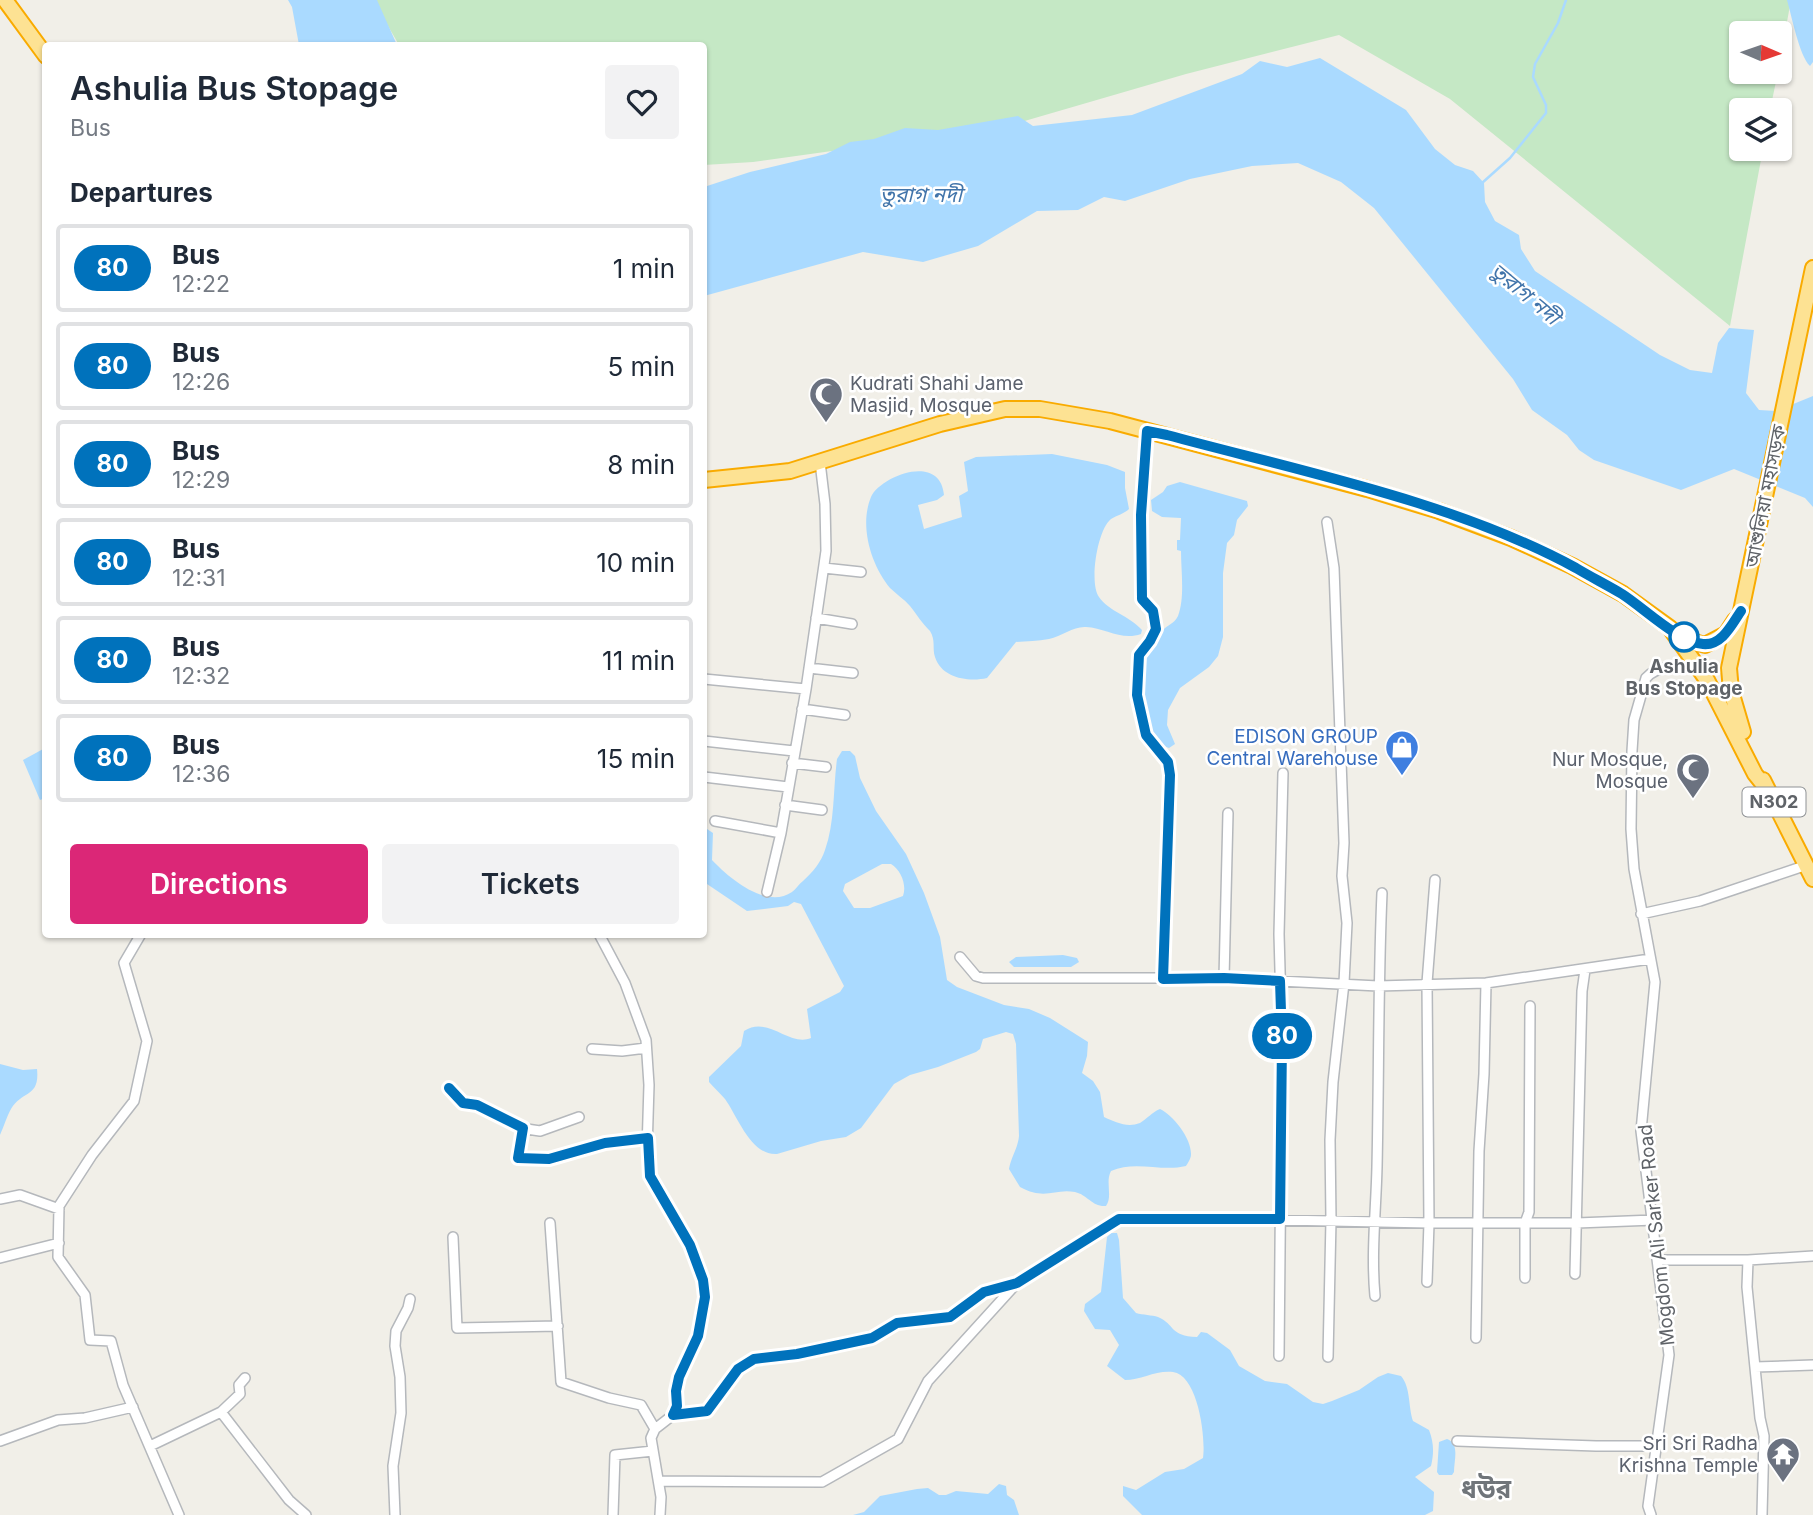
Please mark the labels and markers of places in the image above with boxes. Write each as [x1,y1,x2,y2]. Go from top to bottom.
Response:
place label: Kudrati Shahi Jame Masjid, Mosque [850,372,1024,417]
mosque icon: Kudrati Shahi Jame Masjid, Mosque [807,375,845,424]
marker: Ashulia Bus Stopage [1669,622,1699,652]
place label: Ashulia Bus Stopage [1626,655,1742,700]
place label: EDISON GROUP Central Warehouse [1207,725,1378,770]
shop icon: EDISON GROUP Central Warehouse [1383,728,1421,777]
place label: Nur Mosque, Mosque [1552,748,1668,793]
mosque icon: Nur Mosque, Mosque [1674,751,1712,800]
place label: Sri Sri Radha Krishna Temple [1619,1432,1758,1477]
temple icon: Sri Sri Radha Krishna Temple [1764,1435,1802,1484]

